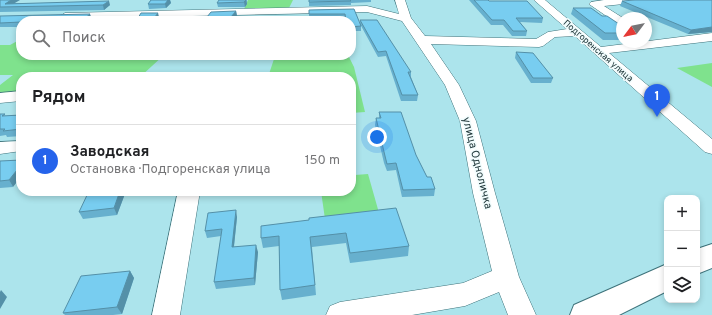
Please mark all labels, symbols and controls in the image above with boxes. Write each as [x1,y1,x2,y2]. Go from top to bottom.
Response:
north arrow [616,12,652,48]
search box [16,16,356,60]
street label: Подгоренская улица [561,18,635,85]
icon: search [30,27,52,49]
text: Поиск [62,29,106,48]
pin: 1 [644,84,670,117]
text: Рядом [32,87,85,109]
street label: улица Одноличка [459,116,495,211]
your location [367,127,387,147]
text: Заводская [70,143,149,162]
text: 1 [42,153,48,169]
text: 150 m [305,153,340,169]
text: Остановка · Подгоренская улица [70,162,270,178]
map controls [664,195,700,303]
button: + [664,195,700,231]
button: − [664,231,700,267]
button: layers [664,267,700,303]

